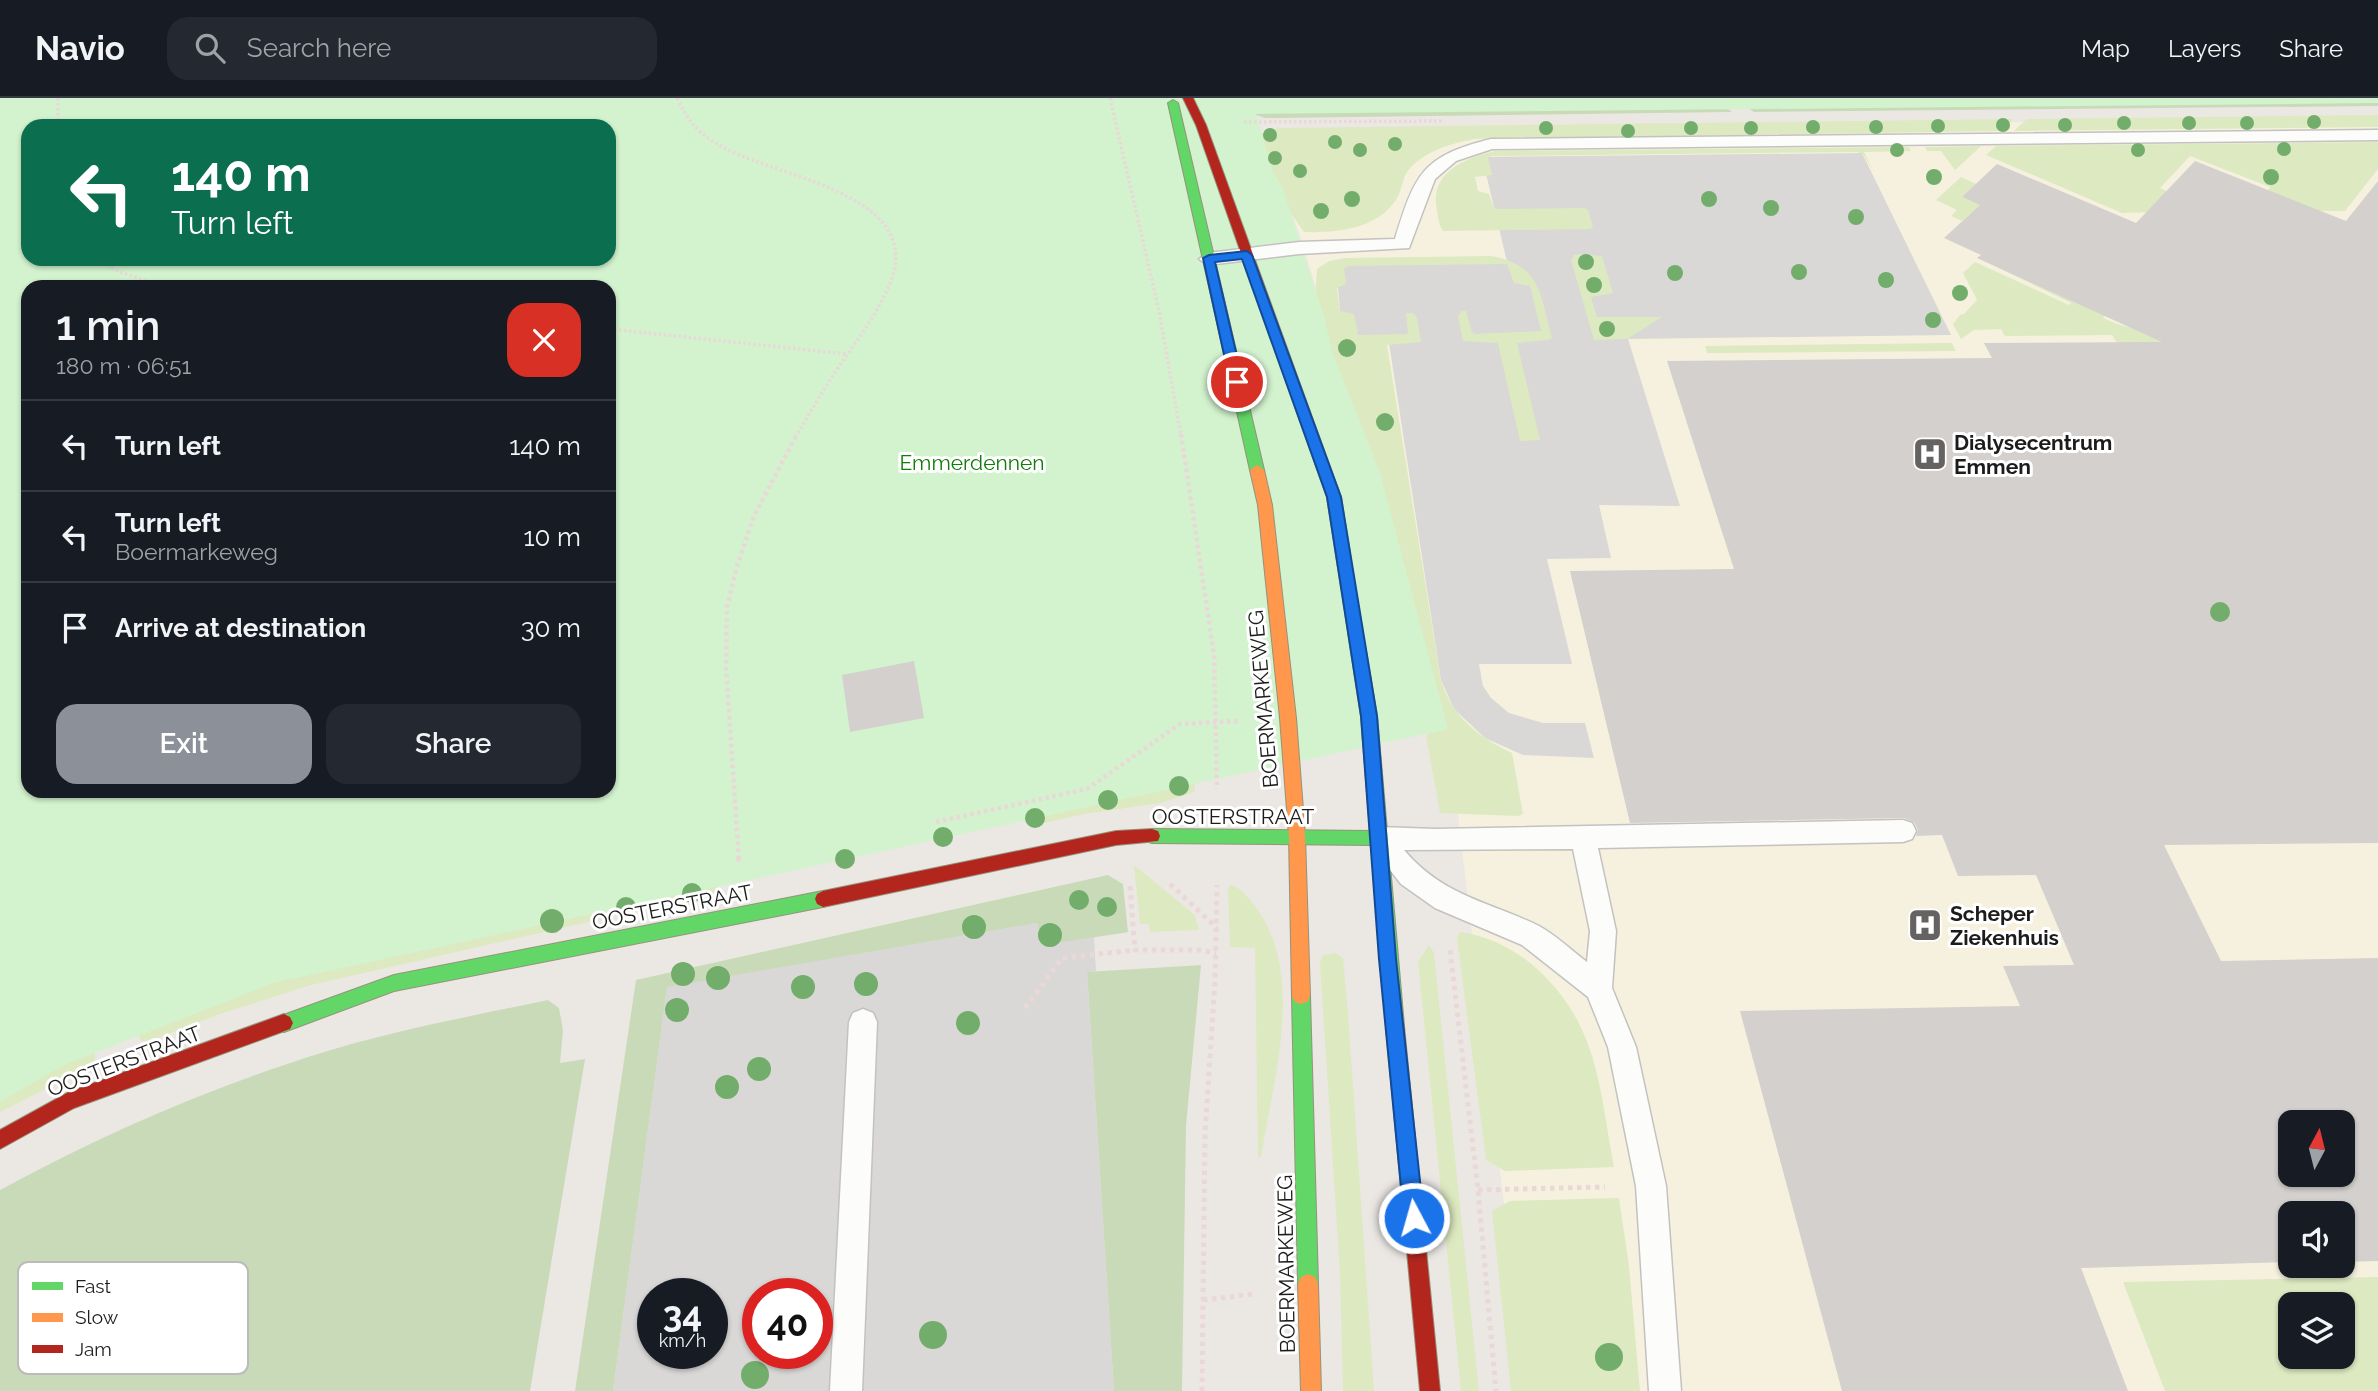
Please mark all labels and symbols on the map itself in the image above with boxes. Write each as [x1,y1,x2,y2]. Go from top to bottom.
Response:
pin [1207,352,1267,412]
place label: Dialysecentrum Emmen [1954,430,2112,479]
hospital icon: Dialysecentrum Emmen [1911,435,1949,473]
park label: Emmerdennen [899,450,1045,475]
street label: BOERMARKEWEG [1243,609,1283,789]
street label: OOSTERSTRAAT [1152,804,1314,829]
street label: OOSTERSTRAAT [590,879,754,935]
place label: Scheper Ziekenhuis [1950,901,2059,950]
hospital icon: Scheper Ziekenhuis [1906,906,1944,944]
street label: OOSTERSTRAAT [44,1020,205,1102]
north arrow [2278,1110,2356,1186]
street label: BOERMARKEWEG [1272,1175,1300,1353]
position arrow [1377,1181,1451,1255]
legend [18,1262,248,1374]
text: Fast [75,1275,111,1297]
speed limit sign: 40 [742,1278,833,1369]
text: Slow [75,1306,119,1328]
text: Jam [75,1338,112,1360]

